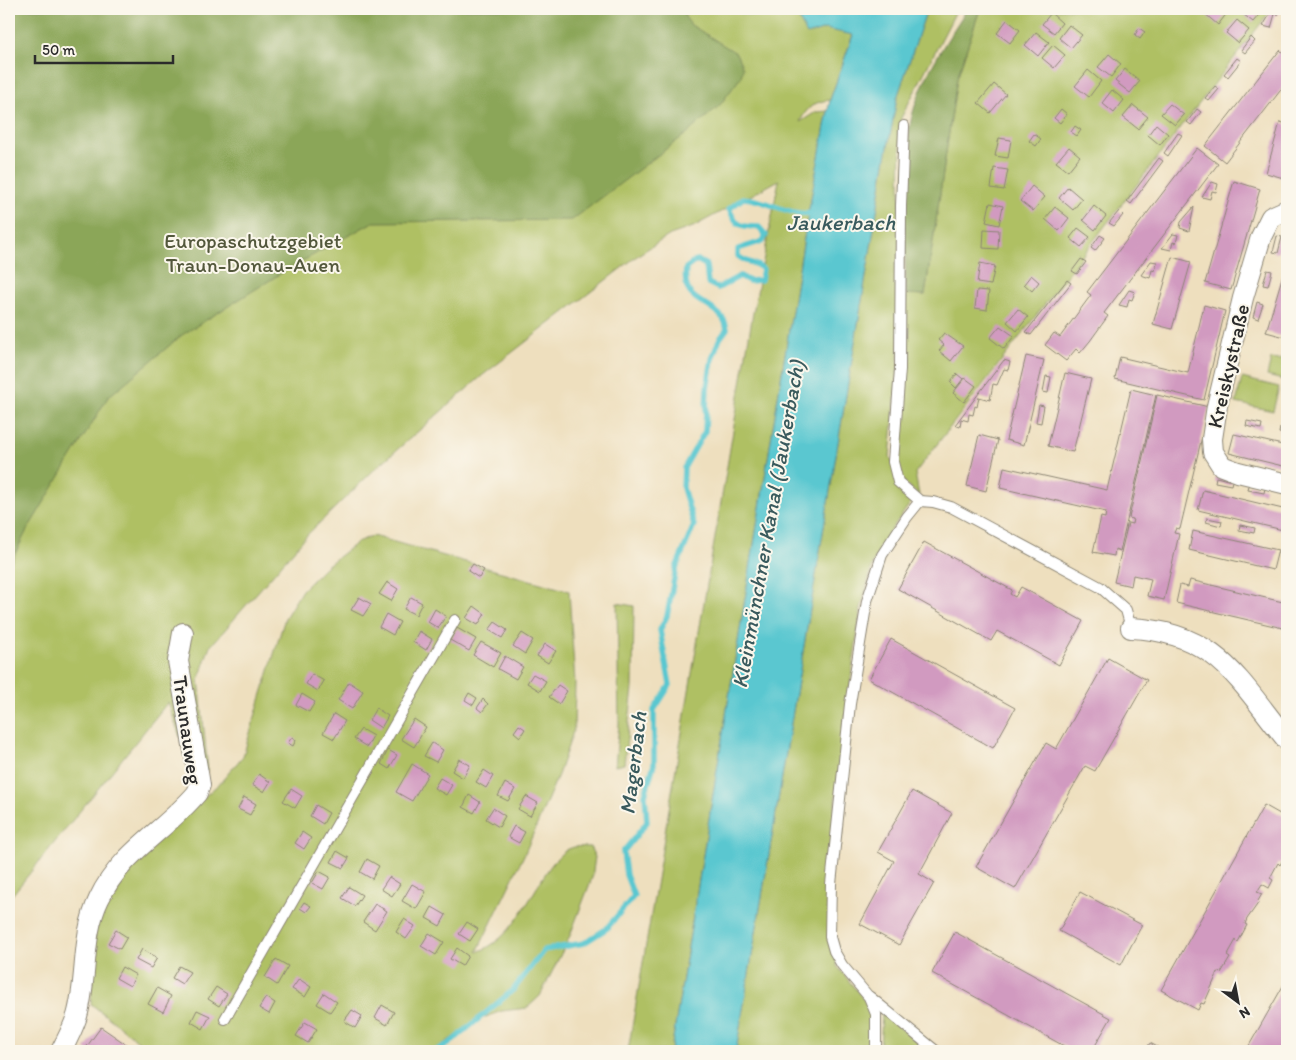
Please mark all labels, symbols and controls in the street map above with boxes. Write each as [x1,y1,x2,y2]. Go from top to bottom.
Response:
scale bar [35,32,172,64]
text: 50 m [42,41,75,59]
water label: Jaukerbach [787,209,896,236]
park label: Europaschutzgebiet Traun-Donau-Auen [164,228,342,277]
street label: Kreiskystraße [1202,302,1254,430]
water label: Kleinmünchner Kanal (Jaukerbach) [726,357,810,690]
street label: Traunauweg [168,674,208,786]
water label: Magerbach [613,709,653,816]
north arrow [1214,978,1264,1028]
text: N [1236,1003,1253,1022]

